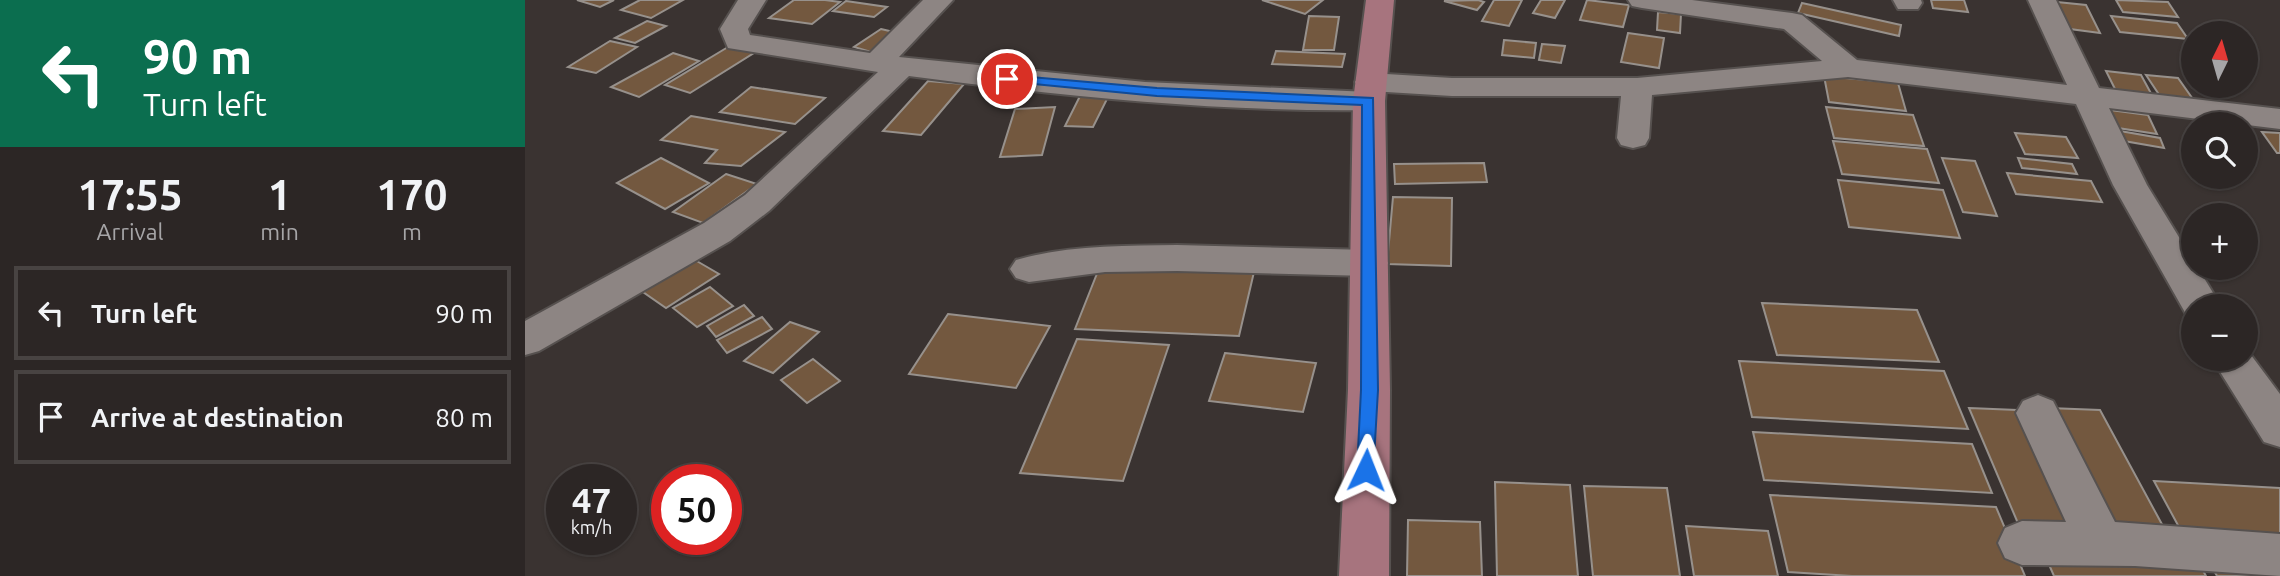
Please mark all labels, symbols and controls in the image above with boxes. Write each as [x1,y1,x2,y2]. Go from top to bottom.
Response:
north arrow [2181,21,2257,98]
map controls [2181,21,2258,371]
icon: left [28,28,119,119]
text: 90 m [143,28,252,83]
pin [977,49,1037,109]
icon: arrive [988,60,1026,98]
text: Turn left [143,86,267,122]
button: search [2181,112,2258,189]
text: 17:55 [78,171,183,218]
text: 1 [268,171,291,218]
text: 170 [376,171,447,218]
button: + [2181,203,2258,280]
text: Arrival [97,219,164,244]
text: min [260,219,299,244]
text: m [402,219,422,244]
icon: left [32,294,70,332]
button: − [2181,294,2258,371]
text: Turn left [91,299,197,328]
text: 90 m [435,299,493,328]
icon: arrive [32,398,70,436]
text: Arrive at destination [91,403,344,432]
text: 80 m [435,403,493,432]
position arrow [1329,433,1403,507]
speed limit sign: 50 [651,464,742,555]
text: 47 [572,480,611,520]
text: km/h [571,517,612,537]

